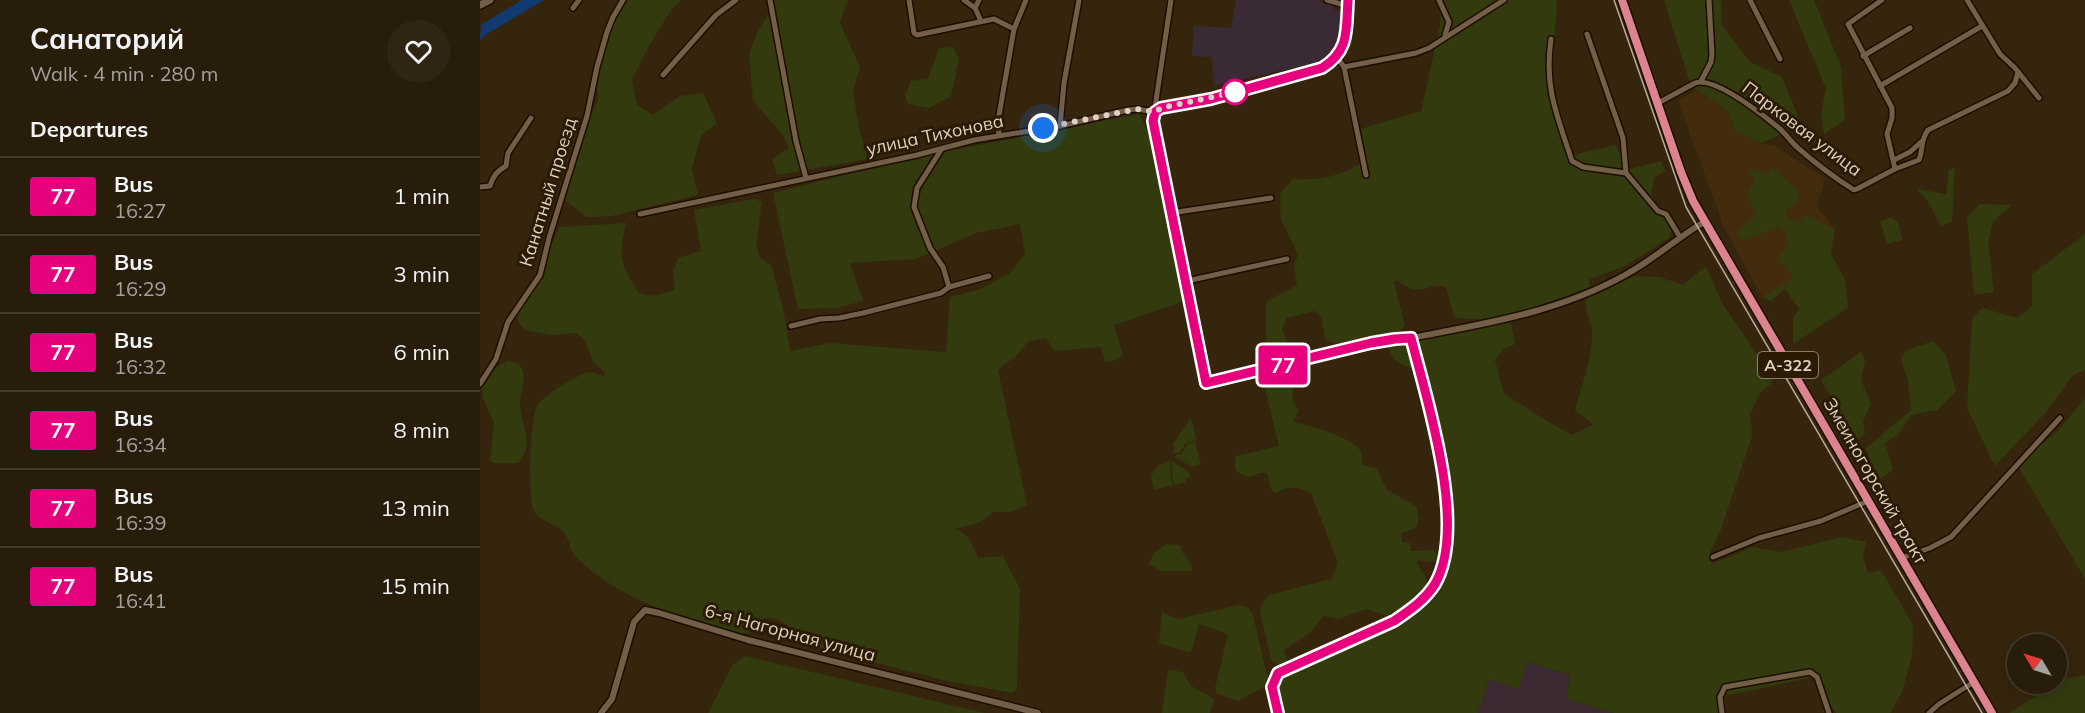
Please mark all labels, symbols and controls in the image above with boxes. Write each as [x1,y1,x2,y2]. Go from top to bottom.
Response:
button: heart [387,20,450,83]
text: Санаторий [30,21,184,56]
text: Walk · 4 min · 280 m [30,61,218,86]
street label: Парковая улица [1738,76,1867,181]
unlabelled marker [1222,79,1248,105]
street label: улица Тихонова [864,109,1006,160]
your location [1028,113,1058,143]
street label: Канатный проезд [514,114,581,269]
text: Departures [30,115,148,143]
text: Bus [114,170,153,198]
text: 1 min [394,182,450,210]
text: 77 [50,183,76,209]
text: 16:27 [114,198,167,223]
text: Bus [114,248,153,276]
text: 3 min [394,260,450,288]
text: 77 [50,261,76,287]
text: 16:29 [114,276,167,301]
text: Bus [114,326,153,354]
text: 6 min [394,338,450,366]
text: 77 [50,339,76,365]
line badge: 77 [1256,346,1310,385]
text: 77 [1270,352,1296,378]
road number: А-322 [1758,352,1818,378]
text: 16:32 [114,354,167,379]
street label: Змеиногорский тракт [1818,394,1933,569]
text: Bus [114,404,153,432]
text: 8 min [394,416,450,444]
text: 77 [50,417,76,443]
text: 16:34 [114,432,167,457]
text: Bus [114,482,153,510]
text: 13 min [380,494,450,522]
text: 77 [50,495,76,521]
text: 16:39 [114,510,167,535]
text: Bus [114,560,153,588]
text: 15 min [380,572,450,600]
text: 77 [50,573,76,599]
text: 16:41 [114,588,167,613]
street label: 6-я Нагорная улица [702,599,878,666]
north arrow [2007,634,2067,694]
map controls [2007,634,2067,694]

